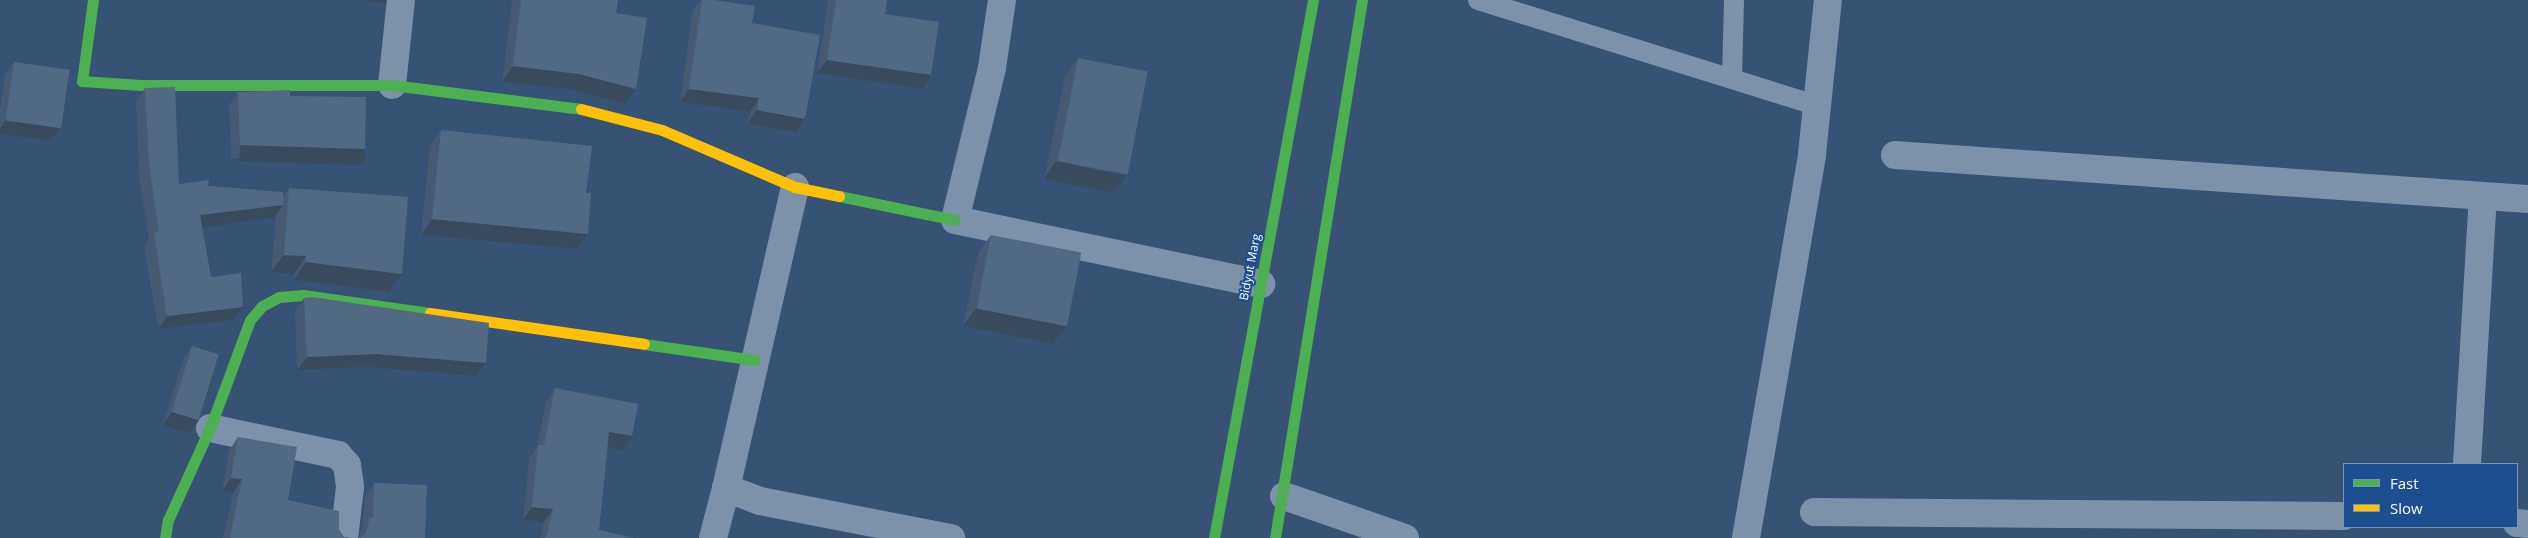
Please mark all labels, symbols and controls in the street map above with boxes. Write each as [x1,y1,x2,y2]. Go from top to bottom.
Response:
street label: Bidyut Marg [1236,232,1264,302]
legend [2343,463,2518,528]
text: Fast [2390,473,2419,493]
text: Slow [2390,498,2423,518]

